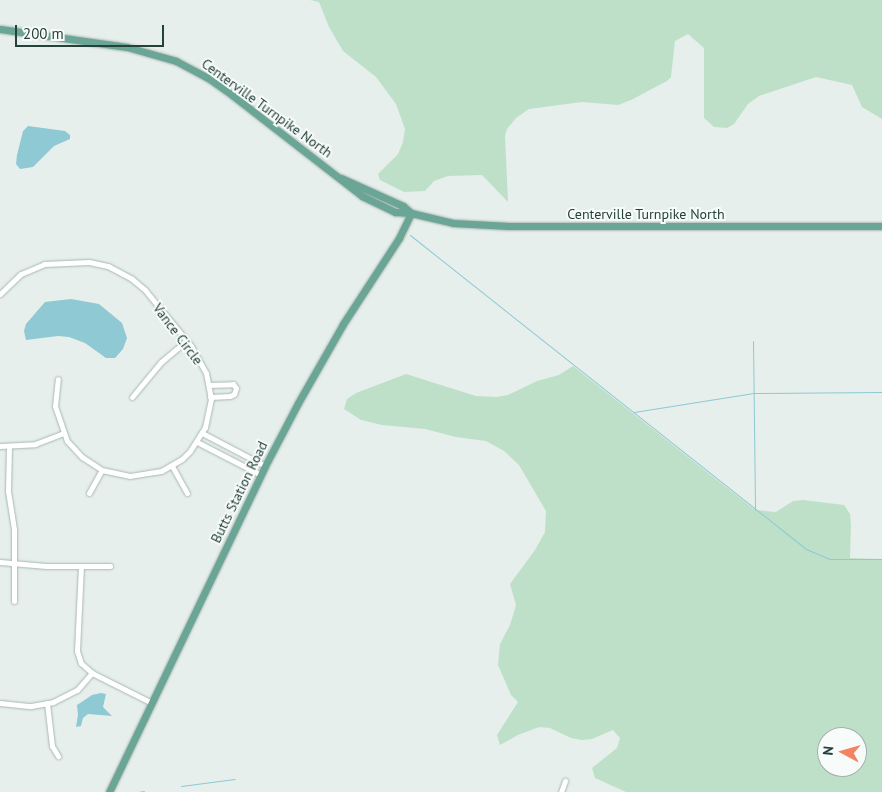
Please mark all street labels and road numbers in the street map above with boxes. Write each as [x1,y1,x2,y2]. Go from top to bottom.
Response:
street label: Centerville Turnpike North [198,55,336,161]
street label: Centerville Turnpike North [567,206,725,222]
street label: Vance Circle [149,300,207,368]
street label: Butts Station Road [207,438,271,546]

